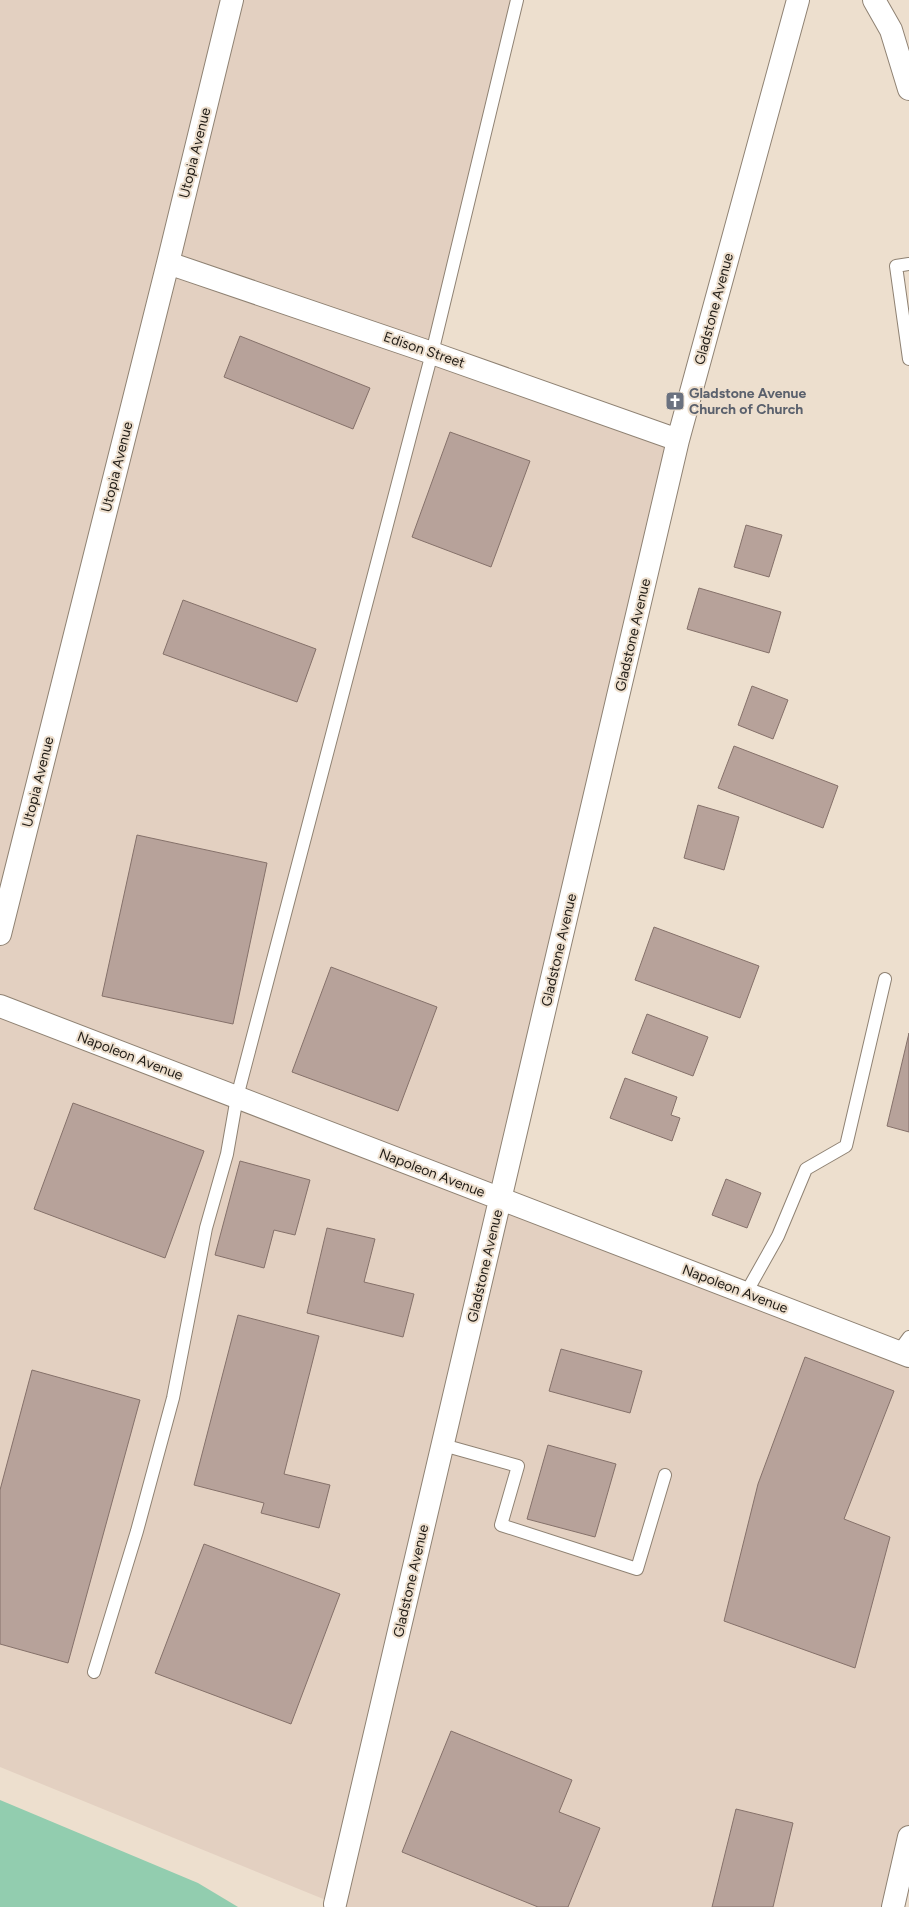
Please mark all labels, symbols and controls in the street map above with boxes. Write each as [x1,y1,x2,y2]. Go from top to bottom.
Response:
street label: Utopia Avenue [176,106,215,200]
street label: Gladstone Avenue [691,251,737,367]
street label: Edison Street [381,328,467,372]
place label: Gladstone Avenue Church of Church [689,385,806,418]
church icon: Gladstone Avenue Church of Church [664,390,686,412]
street label: Utopia Avenue [98,420,137,514]
street label: Gladstone Avenue [612,577,654,693]
street label: Utopia Avenue [19,735,58,829]
street label: Gladstone Avenue [538,892,580,1008]
street label: Napoleon Avenue [75,1028,186,1084]
street label: Napoleon Avenue [377,1145,488,1201]
street label: Gladstone Avenue [464,1208,506,1324]
street label: Napoleon Avenue [680,1261,791,1317]
street label: Gladstone Avenue [390,1523,432,1639]

